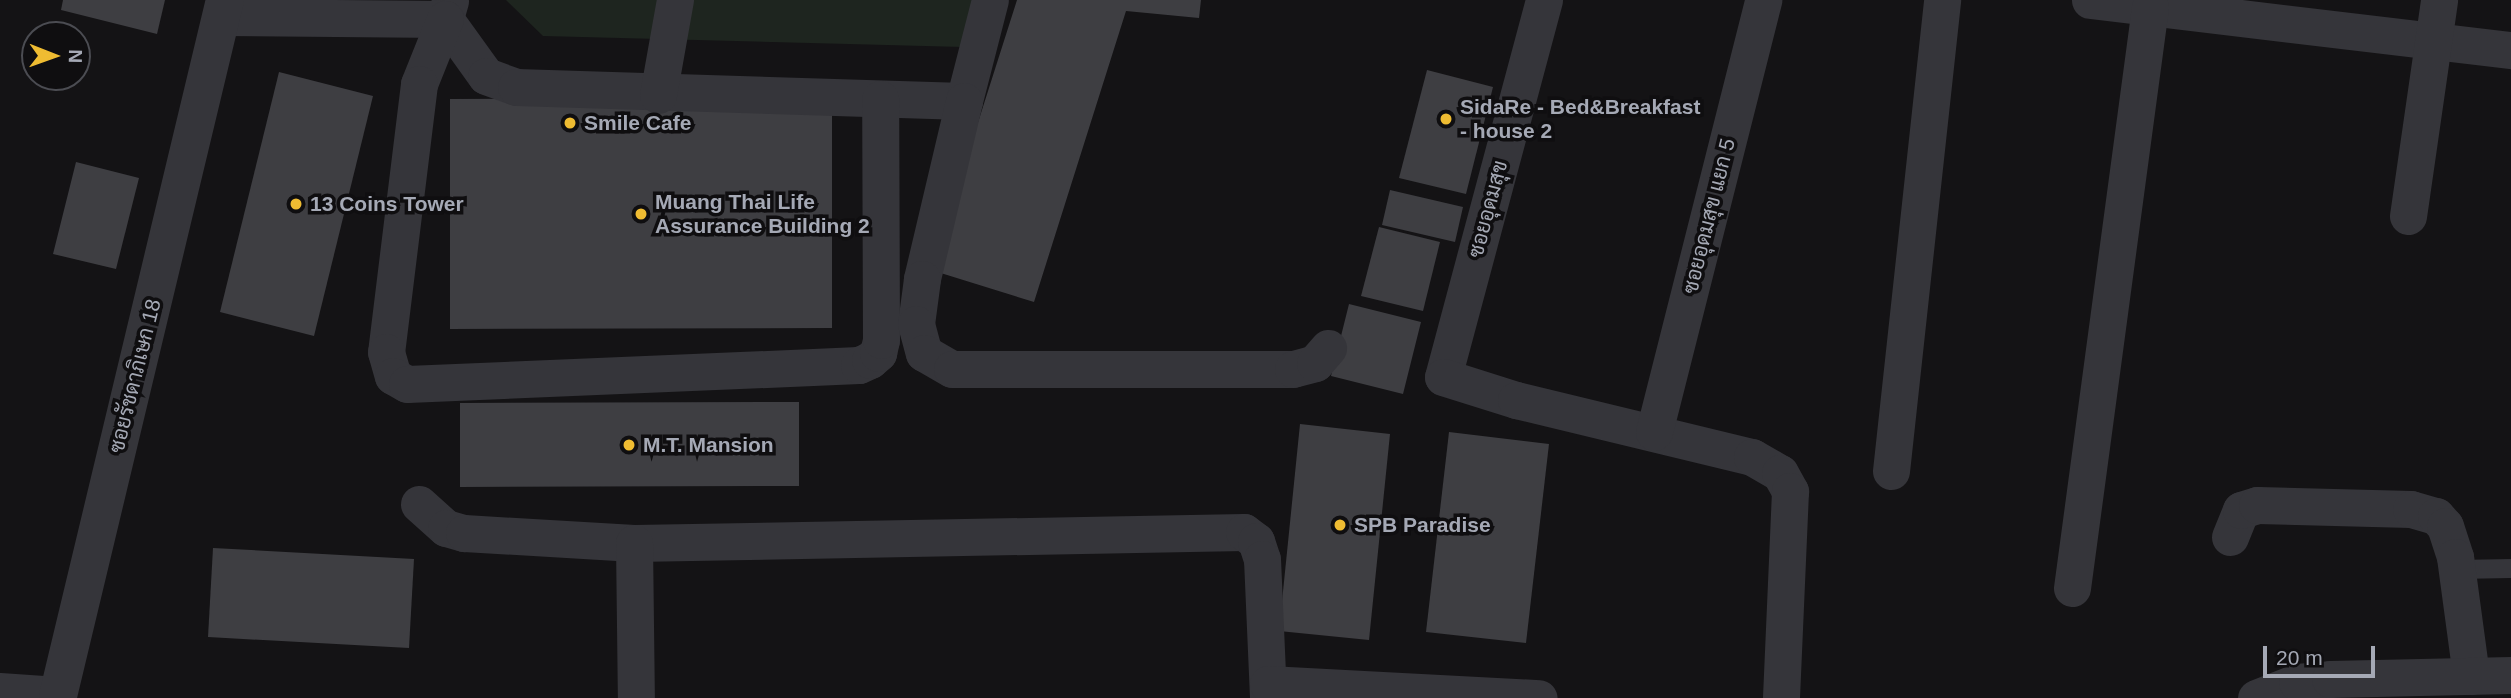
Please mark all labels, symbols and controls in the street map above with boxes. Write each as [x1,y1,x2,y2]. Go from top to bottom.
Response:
north arrow [21,21,91,91]
text: N [65,49,86,63]
place label: SidaRe - Bed&Breakfast - house 2 [1460,94,1700,144]
place label: Smile Cafe [584,110,691,136]
marker: SidaRe - Bed&Breakfast - house 2 [1438,111,1454,127]
marker: Smile Cafe [562,115,578,131]
street label: ซอยอุดมสุข แยก 5 [1678,136,1740,296]
street label: ซอยอุดมสุข [1463,158,1513,260]
place label: Muang Thai Life Assurance Building 2 [655,189,870,239]
place label: 13 Coins Tower [310,191,464,217]
marker: 13 Coins Tower [288,196,304,212]
marker: Muang Thai Life Assurance Building 2 [633,206,649,222]
street label: ซอยรัชดาภิเษก 18 [104,296,166,456]
place label: M.T. Mansion [643,432,774,458]
marker: M.T. Mansion [621,437,637,453]
place label: SPB Paradise [1354,512,1491,538]
marker: SPB Paradise [1332,517,1348,533]
scale bar [2266,632,2378,676]
text: 20 m [2276,646,2323,669]

